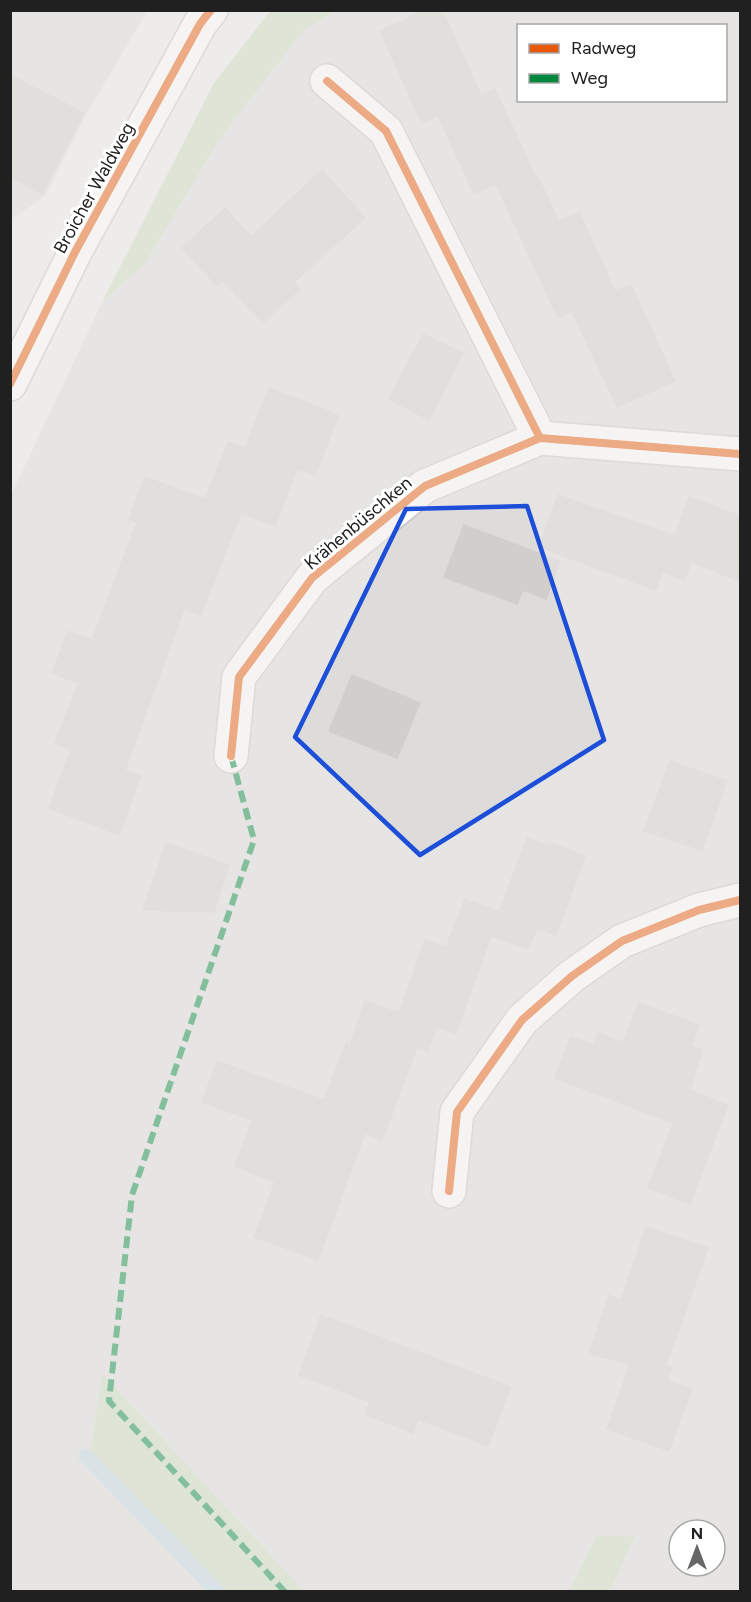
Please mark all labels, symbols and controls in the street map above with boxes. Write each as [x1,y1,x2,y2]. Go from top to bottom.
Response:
legend [517,24,727,102]
text: Radweg [571,37,636,59]
text: Weg [571,67,608,89]
street label: Broicher Waldweg [49,119,139,257]
street label: Krähenbüschken [300,472,416,574]
north arrow [667,1518,727,1578]
text: N [691,1524,703,1543]

